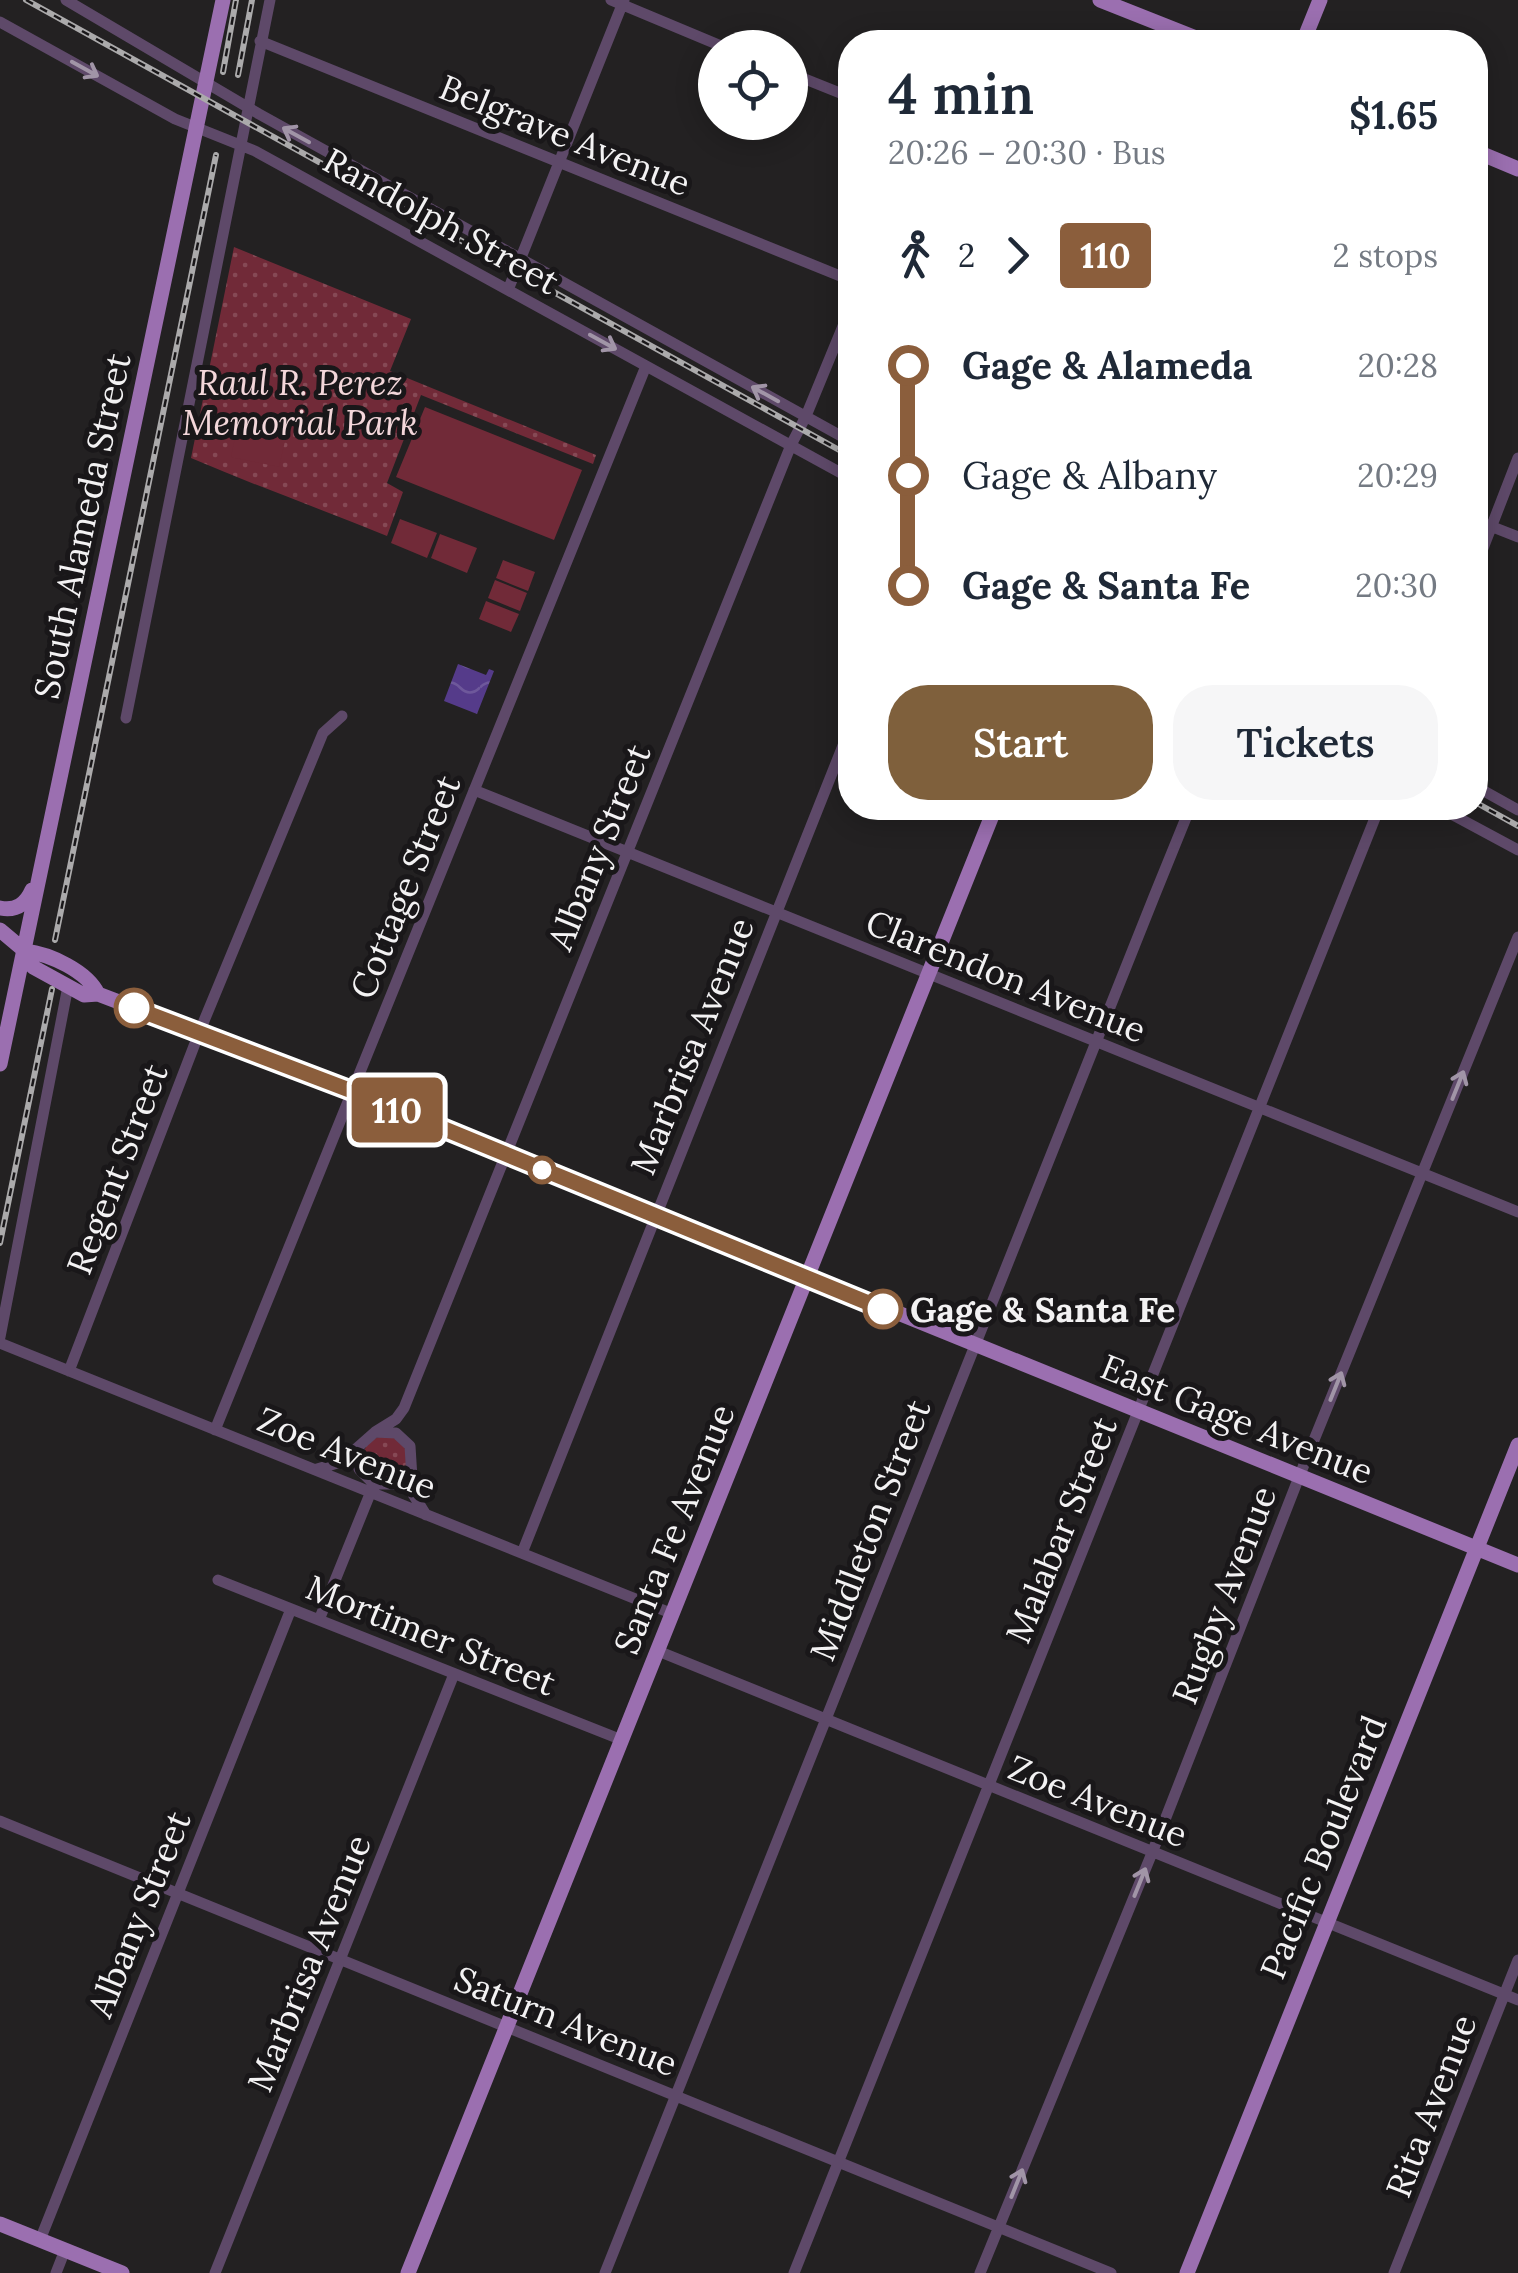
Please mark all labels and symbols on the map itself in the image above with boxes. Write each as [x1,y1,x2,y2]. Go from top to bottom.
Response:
one-way arrow [70,60,100,80]
street label: Belgrave Avenue [433,64,697,206]
one-way arrow [282,124,312,144]
street label: Randolph Street [315,138,567,305]
one-way arrow [588,333,618,353]
street label: South Alameda Street [23,349,141,703]
park label: Raul R. Perez Memorial Park [182,360,418,445]
one-way arrow [750,383,780,403]
street label: Albany Street [537,737,661,957]
street label: Cottage Street [340,768,470,1005]
street label: Clarendon Avenue [860,899,1152,1053]
street label: Marbrisa Avenue [620,911,764,1181]
unlabelled marker [115,989,153,1027]
street label: Regent Street [56,1057,178,1281]
one-way arrow [1450,1070,1468,1101]
line badge: 110 [340,1078,454,1142]
unlabelled marker [529,1157,555,1183]
place label: Gage & Santa Fe [910,1287,1175,1332]
marker: Gage & Santa Fe [864,1290,902,1328]
street label: East Gage Avenue [1094,1344,1380,1494]
one-way arrow [1328,1372,1346,1402]
street label: Middleton Street [800,1393,941,1667]
street label: Zoe Avenue [251,1397,443,1509]
street label: Santa Fe Avenue [603,1398,745,1660]
street label: Malabar Street [995,1410,1127,1650]
street label: Rugby Avenue [1162,1480,1286,1710]
street label: Mortimer Street [300,1565,563,1706]
street label: Pacific Boulevard [1250,1709,1396,1985]
street label: Zoe Avenue [1002,1745,1194,1857]
street label: Albany Street [77,1804,201,2024]
street label: Marbrisa Avenue [237,1828,381,2098]
one-way arrow [1133,1867,1151,1898]
street label: Saturn Avenue [448,1956,684,2086]
street label: Rita Avenue [1376,2008,1486,2204]
one-way arrow [1009,2168,1027,2198]

